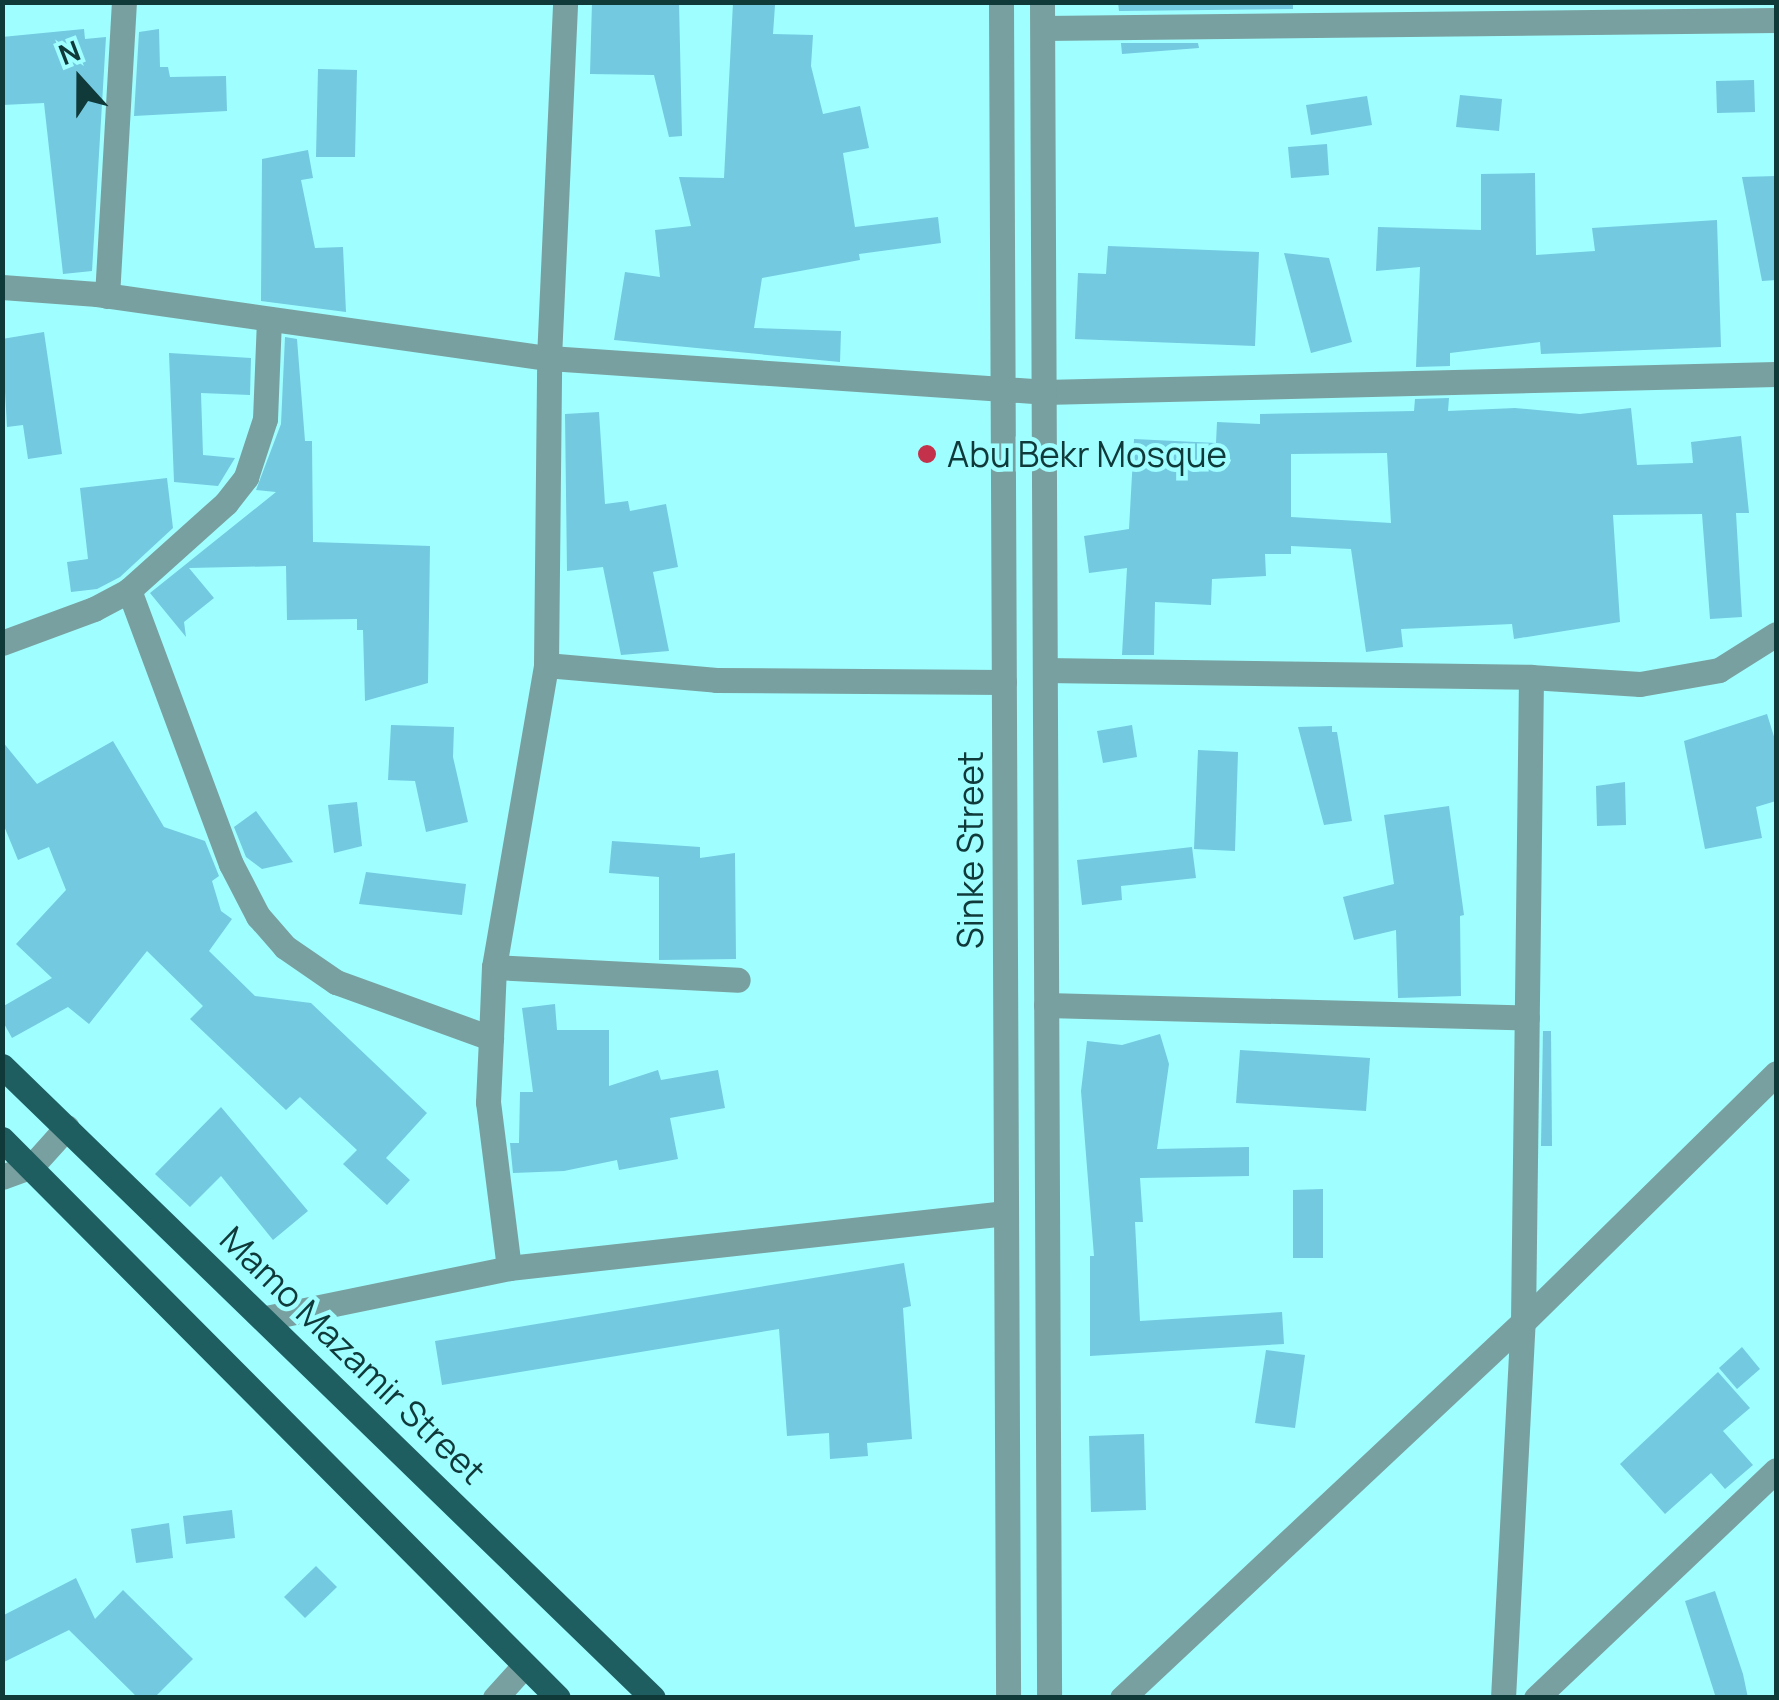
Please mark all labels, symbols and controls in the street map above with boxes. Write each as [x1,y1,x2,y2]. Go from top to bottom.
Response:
north arrow [30,30,130,130]
text: N [53,31,85,73]
place label: Abu Bekr Mosque [947,433,1227,475]
marker: Abu Bekr Mosque [916,443,938,465]
street label: Sinke Street [949,751,991,949]
street label: Mamo Mazamir Street [212,1218,494,1492]

